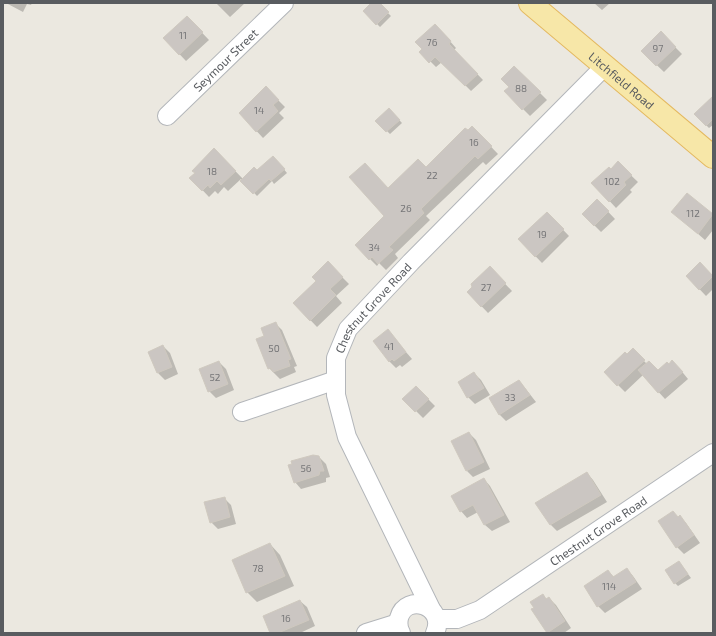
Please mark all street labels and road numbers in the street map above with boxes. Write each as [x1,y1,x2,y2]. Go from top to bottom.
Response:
street label: Seymour Street [190,25,261,94]
street label: Litchfield Road [586,49,657,112]
street label: Chestnut Grove Road [332,259,414,355]
street label: Chestnut Grove Road [547,493,649,568]

